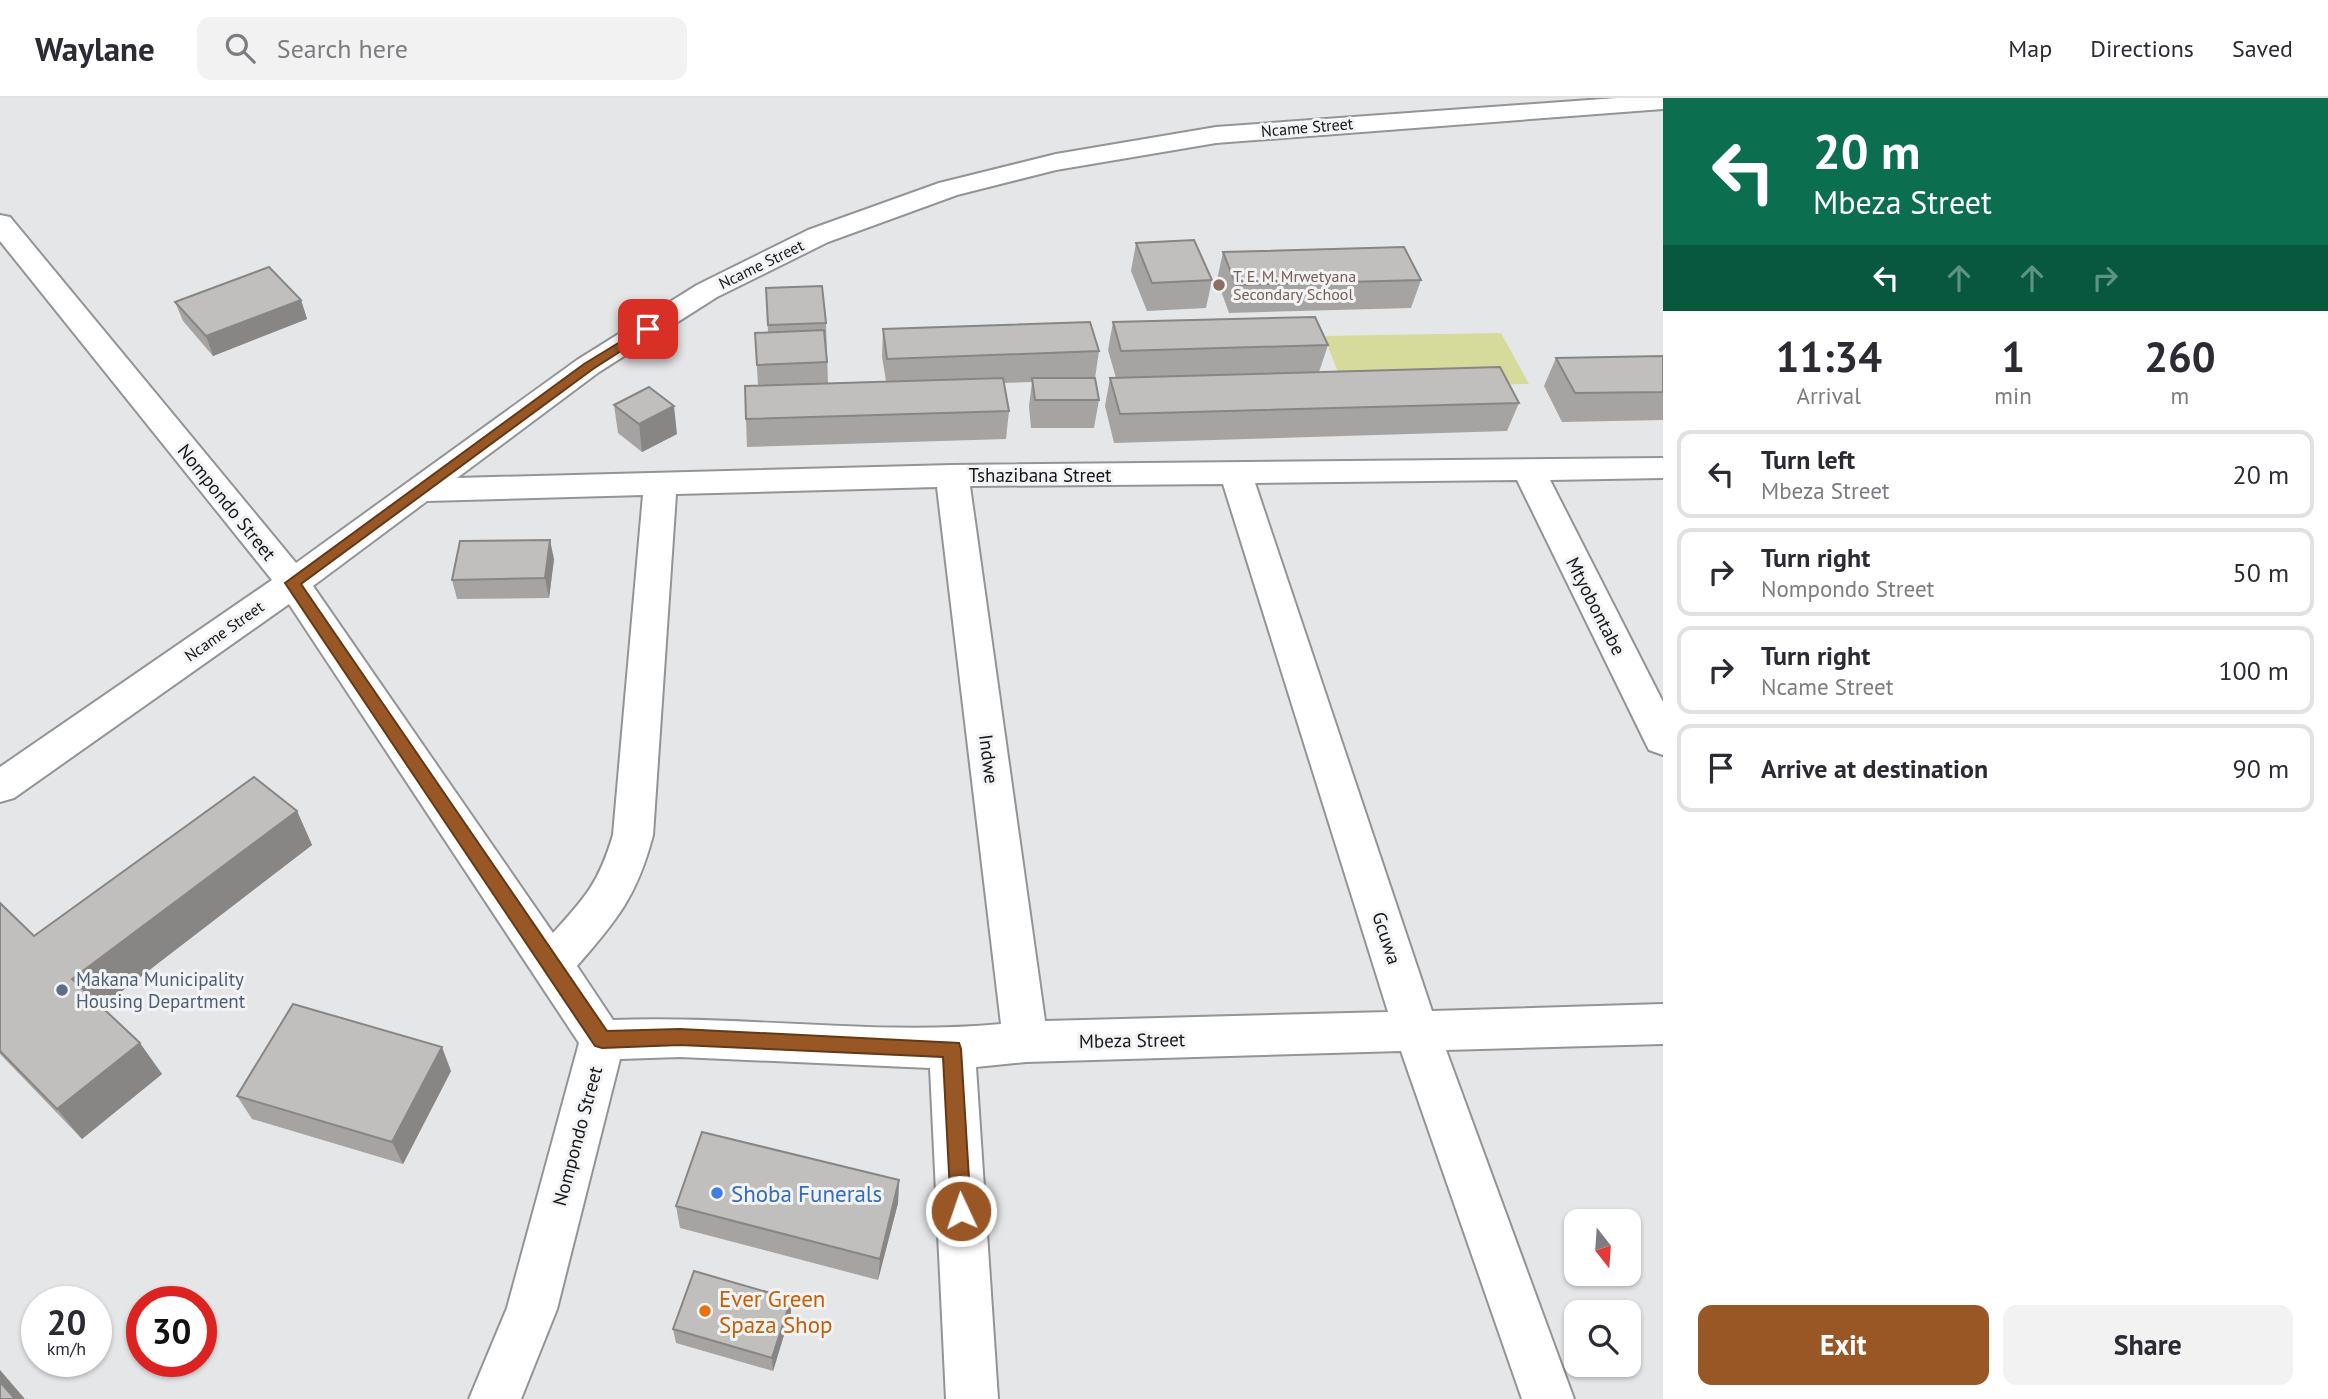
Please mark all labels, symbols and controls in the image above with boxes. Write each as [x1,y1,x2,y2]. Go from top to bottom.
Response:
search box [197,17,687,80]
text: Waylane [35,27,155,70]
icon: search [221,29,259,67]
text: Search here [277,32,408,65]
text: Map [2008,33,2052,64]
text: Directions [2090,33,2194,64]
text: Saved [2232,33,2293,64]
street label: Ncame Street [1260,113,1354,141]
text: 20 m [1813,119,1920,183]
icon: left [1698,126,1789,217]
text: Mbeza Street [1813,181,1992,223]
street label: Ncame Street [715,235,807,293]
icon: left [1867,259,1905,297]
icon: ahead [1940,259,1978,297]
icon: ahead [2013,259,2051,297]
icon: right [2086,259,2124,297]
place label: T. E. M. Mrwetyana Secondary School [1233,266,1356,304]
marker: T. E. M. Mrwetyana Secondary School [1211,277,1227,293]
pin [618,299,678,359]
icon: arrive [629,310,667,348]
text: 11:34 [1775,329,1882,384]
text: 1 [2001,329,2025,384]
text: 260 [2144,329,2216,384]
text: Arrival [1796,381,1861,410]
text: min [1994,381,2032,410]
text: m [2171,381,2189,410]
street label: Nompondo Street [173,439,282,566]
text: Turn left [1761,443,1855,476]
icon: left [1702,455,1740,493]
text: 20 m [2233,458,2289,491]
street label: Tshazibana Street [968,463,1112,487]
text: Mbeza Street [1761,476,1890,505]
text: Turn right [1761,541,1870,574]
street label: Mtyobontabe [1561,553,1631,659]
icon: right [1702,553,1740,591]
text: 50 m [2233,556,2289,589]
text: Nompondo Street [1761,574,1934,603]
street label: Ncame Street [181,596,268,666]
text: Turn right [1761,639,1870,672]
icon: right [1702,651,1740,689]
text: 100 m [2218,654,2289,687]
text: Ncame Street [1761,672,1894,701]
street label: Indwe [974,733,1004,785]
icon: arrive [1702,749,1740,787]
text: Arrive at destination [1761,752,1988,785]
text: 90 m [2233,752,2289,785]
street label: Gcuwa [1367,909,1407,967]
place label: Makana Municipality Housing Department [76,967,246,1013]
marker: Makana Municipality Housing Department [54,982,70,998]
street label: Mbeza Street [1079,1027,1186,1053]
street label: Nompondo Street [547,1063,607,1208]
position arrow [924,1174,998,1248]
place label: Shoba Funerals [731,1179,882,1208]
marker: Shoba Funerals [709,1185,725,1201]
north arrow [1564,1209,1642,1286]
map controls [1564,1209,1641,1377]
place label: Ever Green Spaza Shop [719,1284,832,1339]
speed limit sign: 30 [126,1286,217,1377]
text: 20 [47,1299,86,1345]
button: search [1564,1300,1641,1377]
marker: Ever Green Spaza Shop [697,1303,713,1319]
button: Exit [1698,1305,1989,1385]
button: Share [2003,1305,2293,1385]
text: km/h [47,1337,86,1360]

